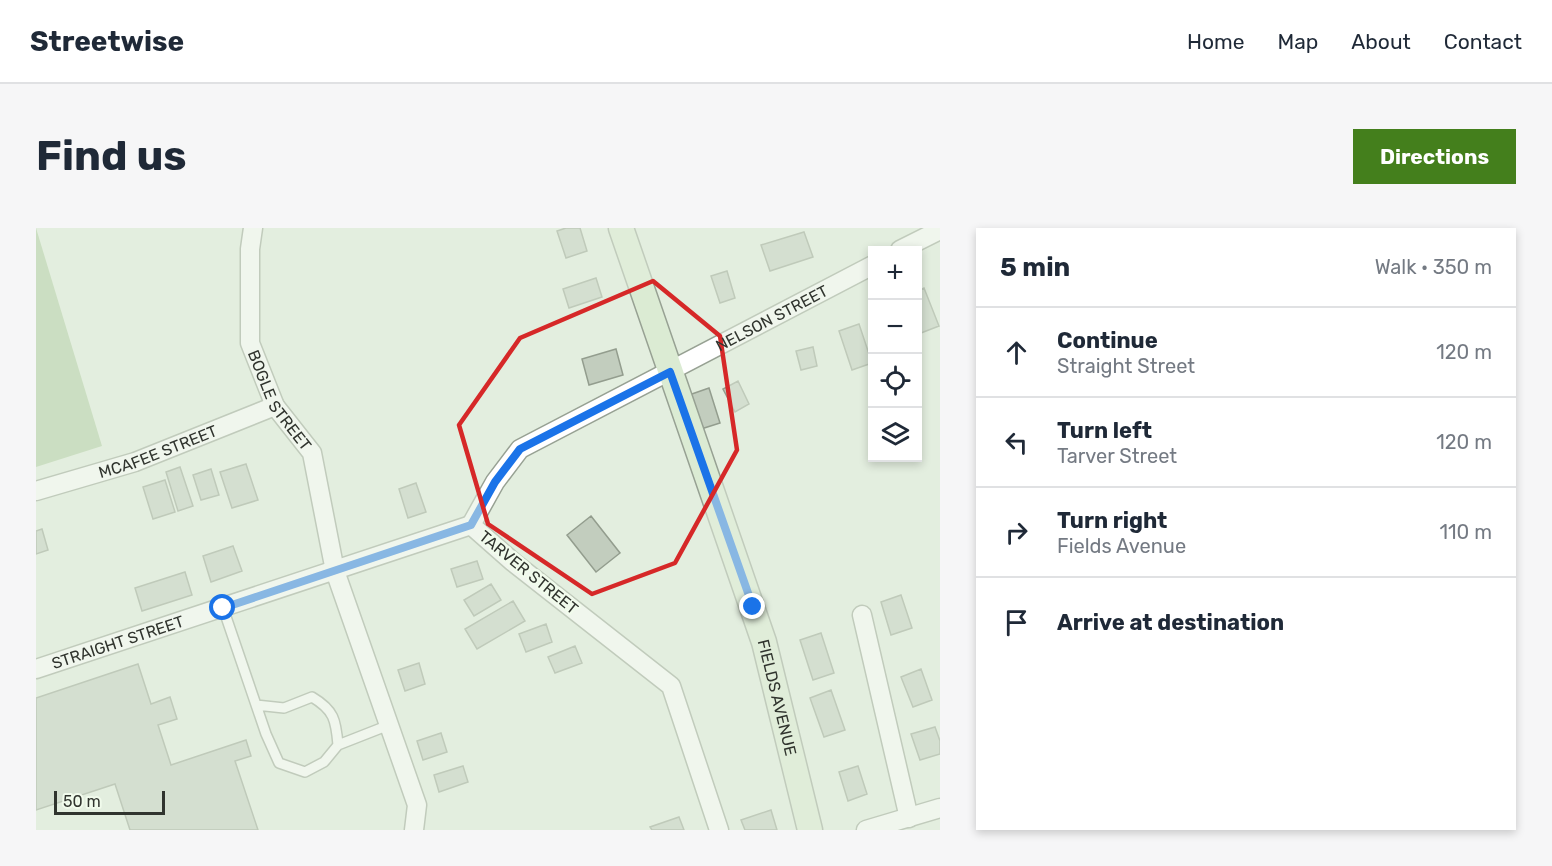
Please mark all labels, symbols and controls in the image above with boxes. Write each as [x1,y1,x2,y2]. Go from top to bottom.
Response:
text: Streetwise [30,25,184,58]
text: Home [1187,29,1244,54]
text: Map [1277,29,1318,54]
text: About [1351,29,1411,54]
text: Contact [1444,29,1522,54]
button: Directions [1353,129,1516,184]
text: Find us [36,131,187,181]
map controls [868,246,922,462]
button: + [868,246,922,300]
text: 5 min [1000,252,1070,283]
text: Walk · 350 m [1375,255,1492,279]
street label: NELSON STREET [713,281,831,355]
button: − [868,300,922,354]
text: Continue [1057,327,1158,354]
icon: ahead [1000,336,1033,369]
text: 120 m [1436,340,1492,364]
street label: BOGLE STREET [244,347,315,454]
button: locate [868,354,922,408]
text: Straight Street [1057,354,1195,378]
button: layers [868,408,922,462]
text: Turn left [1057,417,1152,444]
street label: MCAFEE STREET [96,421,220,482]
icon: left [1000,426,1033,459]
text: 120 m [1436,430,1492,454]
text: Tarver Street [1057,444,1177,468]
text: Turn right [1057,507,1167,534]
icon: right [1000,516,1033,549]
text: 110 m [1440,520,1492,544]
street label: TARVER STREET [475,527,582,618]
text: Fields Avenue [1057,534,1186,558]
route end [739,593,765,619]
route start [209,594,235,620]
icon: arrive [1000,606,1033,639]
text: Arrive at destination [1057,609,1284,636]
street label: STRAIGHT STREET [49,612,186,673]
street label: FIELDS AVENUE [754,637,800,758]
scale bar [54,788,165,816]
text: 50 m [63,792,101,811]

